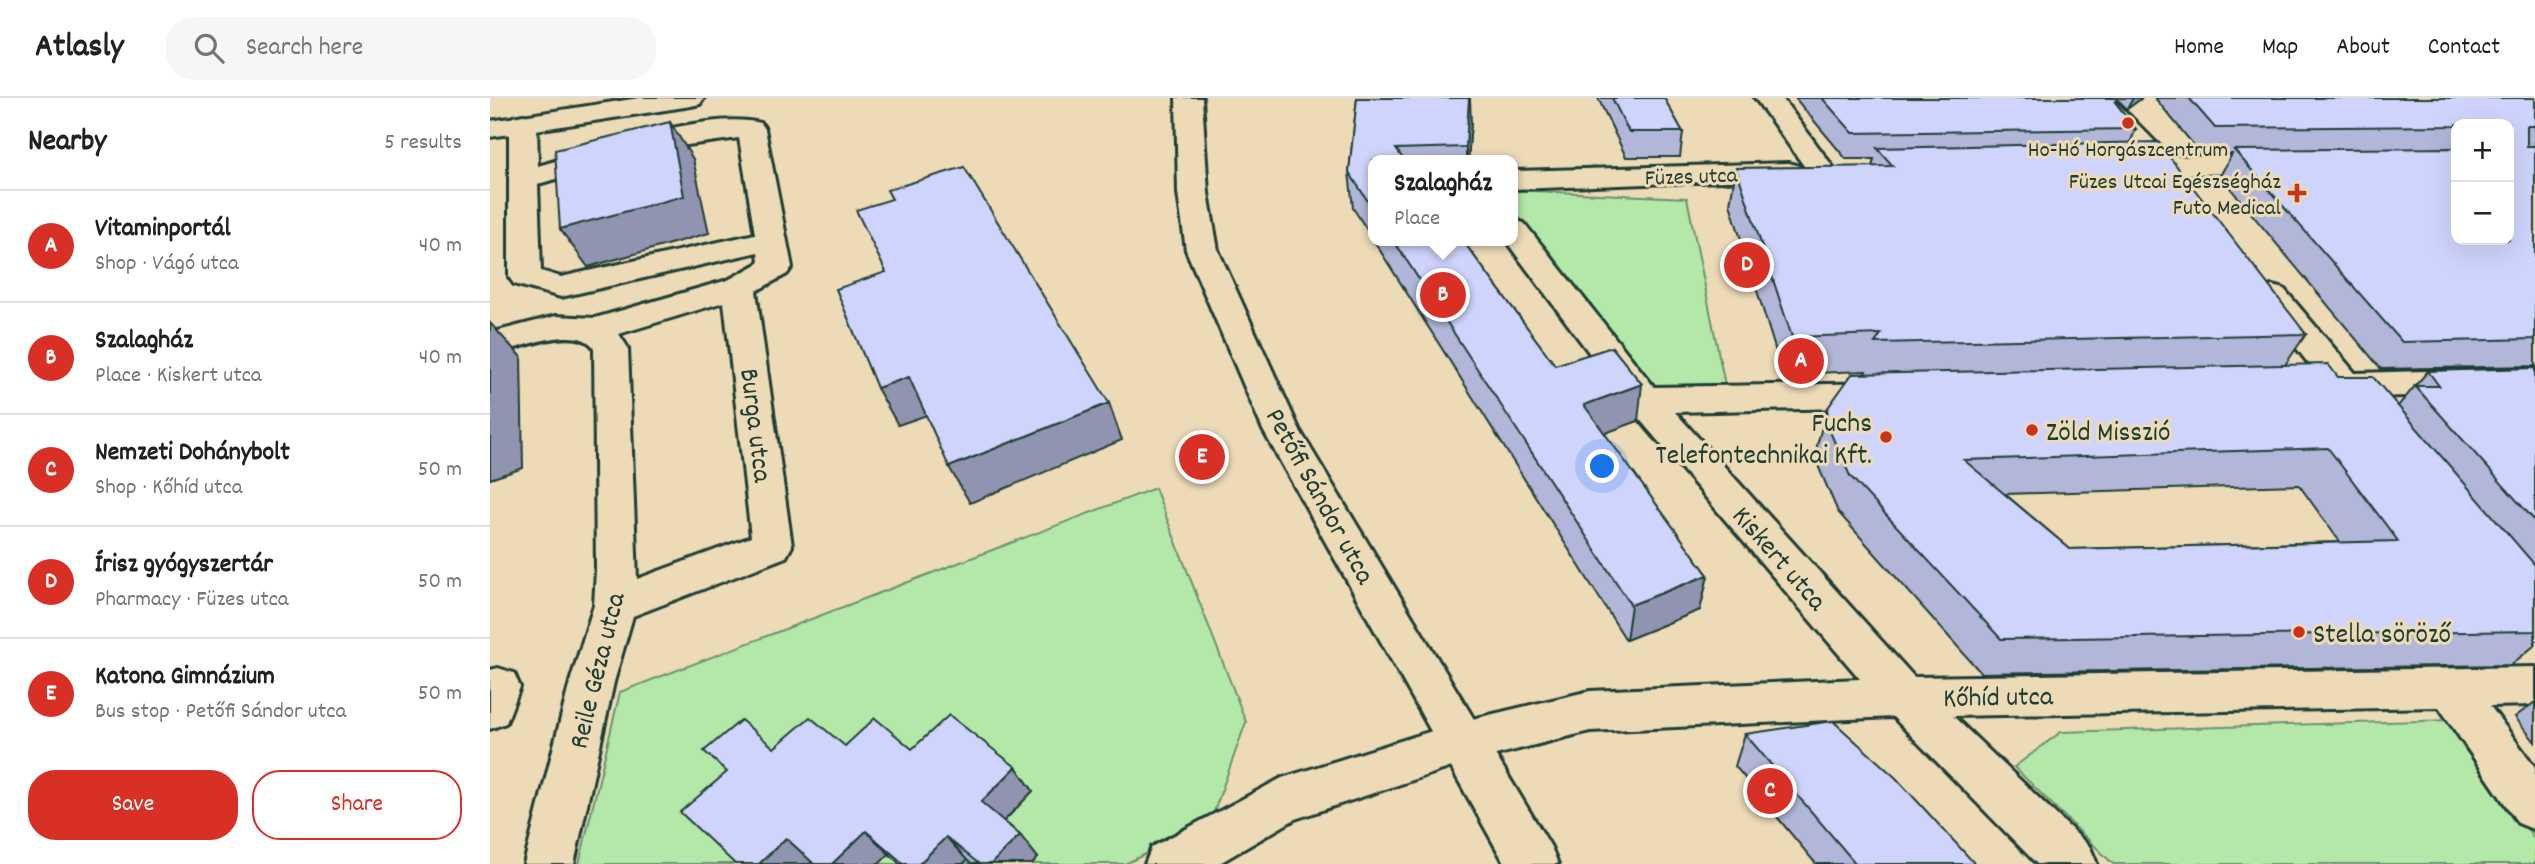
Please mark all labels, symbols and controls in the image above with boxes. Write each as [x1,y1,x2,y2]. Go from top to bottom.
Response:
search box [166,17,656,80]
text: Atlasly [35,25,124,72]
icon: search [190,29,228,67]
text: Search here [246,30,363,67]
text: Home [2174,31,2224,65]
text: Map [2262,31,2298,65]
text: About [2336,31,2390,65]
text: Contact [2428,31,2500,65]
marker: Ho-Hó Horgászcentrum [2120,115,2136,131]
map controls [2451,119,2514,245]
button: + [2451,119,2514,182]
text: Nearby [28,122,106,165]
text: 5 results [384,127,462,160]
place label: Ho-Hó Horgászcentrum [2028,135,2228,168]
popup [1368,155,1518,246]
street label: Füzes utca [1644,160,1739,197]
text: Szalagház [1394,166,1492,203]
place label: Füzes Utcai Egészségház Futo Medical [2069,167,2282,226]
button: − [2451,182,2514,245]
marker: Füzes Utcai Egészségház Futo Medical [2287,183,2307,203]
text: Place [1394,203,1440,236]
text: Vitaminportál [95,211,231,248]
text: A [45,230,57,263]
text: 40 m [419,230,462,263]
pin: D [1724,239,1770,291]
text: Shop · Vágó utca [95,248,239,281]
pin: B [1420,269,1466,321]
text: Szalagház [95,323,193,360]
pin: A [1778,335,1824,387]
text: B [46,342,56,375]
text: 40 m [419,342,462,375]
text: Place · Kiskert utca [95,360,262,393]
street label: Burga utca [726,366,780,486]
street label: Petőfi Sándor utca [1253,402,1383,593]
place label: Fuchs Telefontechnikai Kft. [1656,406,1872,478]
place label: Zöld Misszió [2046,415,2170,455]
marker: Zöld Misszió [2024,422,2040,438]
marker: Fuchs Telefontechnikai Kft. [1878,429,1894,445]
pin: E [1179,431,1225,483]
text: Nemzeti Dohánybolt [95,435,290,472]
your location [1585,449,1619,483]
text: C [45,454,57,487]
text: 50 m [418,454,462,487]
text: Shop · Kőhíd utca [95,472,242,505]
street label: Kiskert utca [1720,499,1835,622]
text: Írisz gyógyszertár [95,547,273,584]
text: D [45,566,57,599]
text: 50 m [418,566,462,599]
text: Pharmacy · Füzes utca [95,584,289,617]
street label: Reile Géza utca [561,588,639,754]
place label: Stella söröző [2313,617,2452,657]
marker: Stella söröző [2291,624,2307,640]
text: Katona Gimnázium [95,659,275,696]
text: E [46,678,56,711]
text: 50 m [418,678,462,711]
street label: Kőhíd utca [1943,679,2054,721]
text: Bus stop · Petőfi Sándor utca [95,696,346,729]
pin: C [1747,765,1793,817]
button: Save [28,770,238,840]
button: Share [252,770,462,840]

